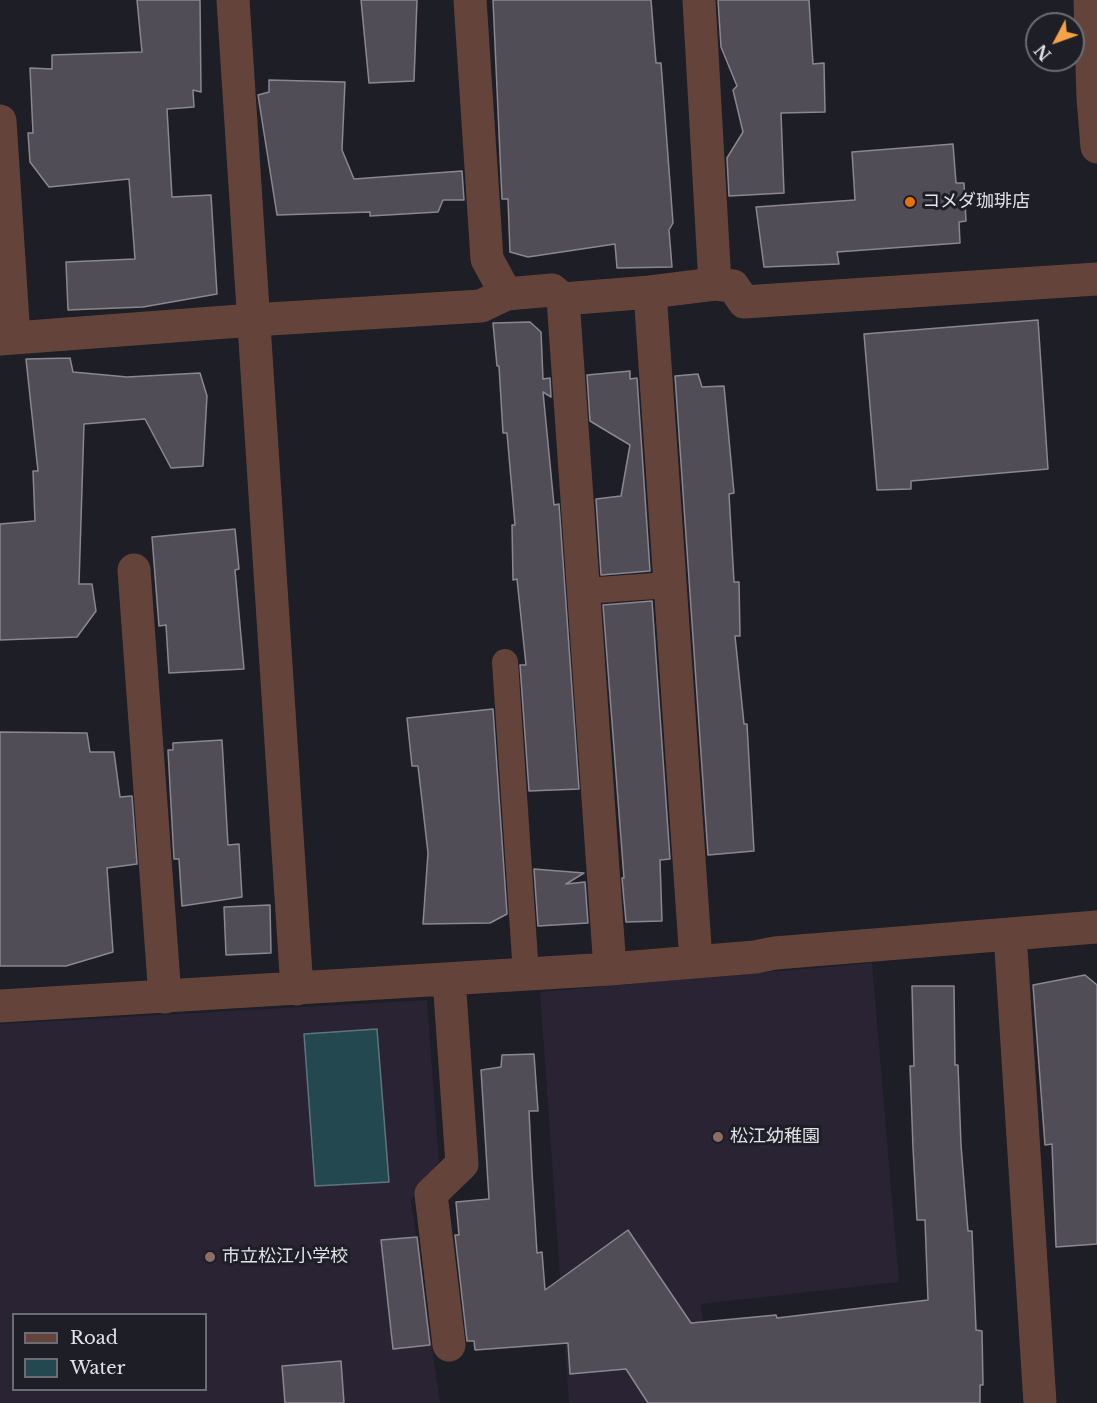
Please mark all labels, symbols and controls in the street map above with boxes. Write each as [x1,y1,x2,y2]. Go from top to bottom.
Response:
north arrow [1025,12,1085,72]
text: N [1030,40,1055,65]
place label: コメダ珈琲店 [922,191,1030,213]
marker: コメダ珈琲店 [903,195,917,209]
place label: 松江幼稚園 [730,1126,820,1148]
marker: 松江幼稚園 [711,1130,725,1144]
place label: 市立松江小学校 [222,1246,348,1268]
marker: 市立松江小学校 [203,1250,217,1264]
legend [12,1313,207,1391]
text: Road [70,1327,118,1349]
text: Water [70,1357,125,1379]

